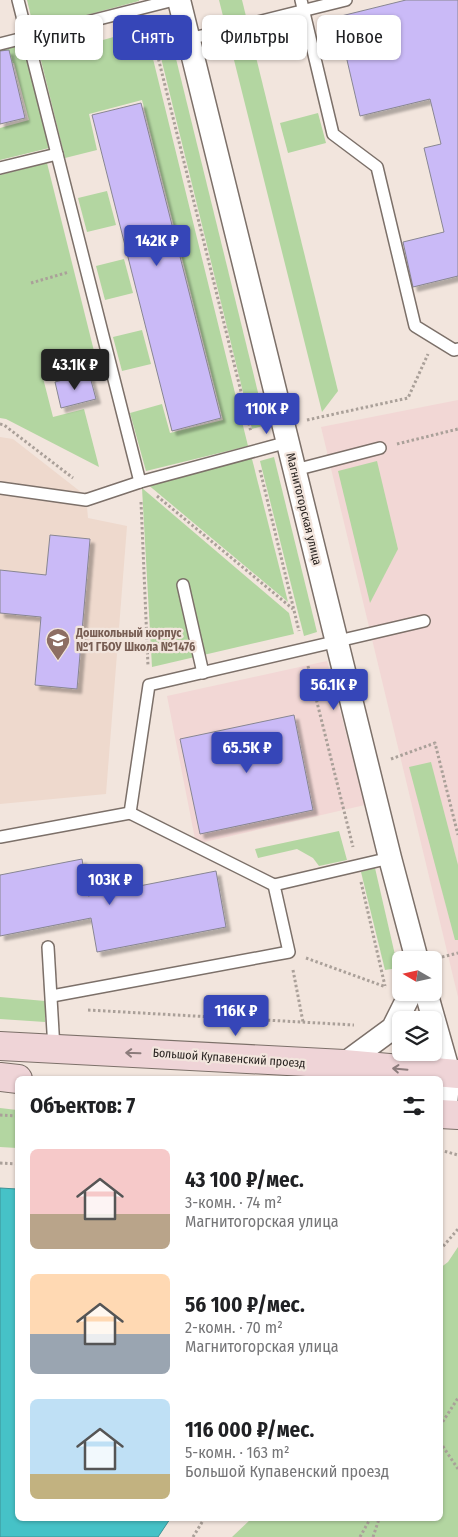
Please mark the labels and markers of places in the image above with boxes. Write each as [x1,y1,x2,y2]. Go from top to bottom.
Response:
pin: 142K ₽ [116,224,198,267]
pin: 43.1K ₽ [29,348,121,391]
pin: 110K ₽ [226,392,308,435]
place label: Дошкольный корпус №1 ГБОУ Школа №1476 [75,626,195,654]
school or university icon: Дошкольный корпус №1 ГБОУ Школа №1476 [45,627,71,661]
pin: 56.1K ₽ [288,668,380,711]
pin: 65.5K ₽ [201,732,293,774]
pin: 103K ₽ [69,864,151,906]
pin: 116K ₽ [195,994,277,1037]

